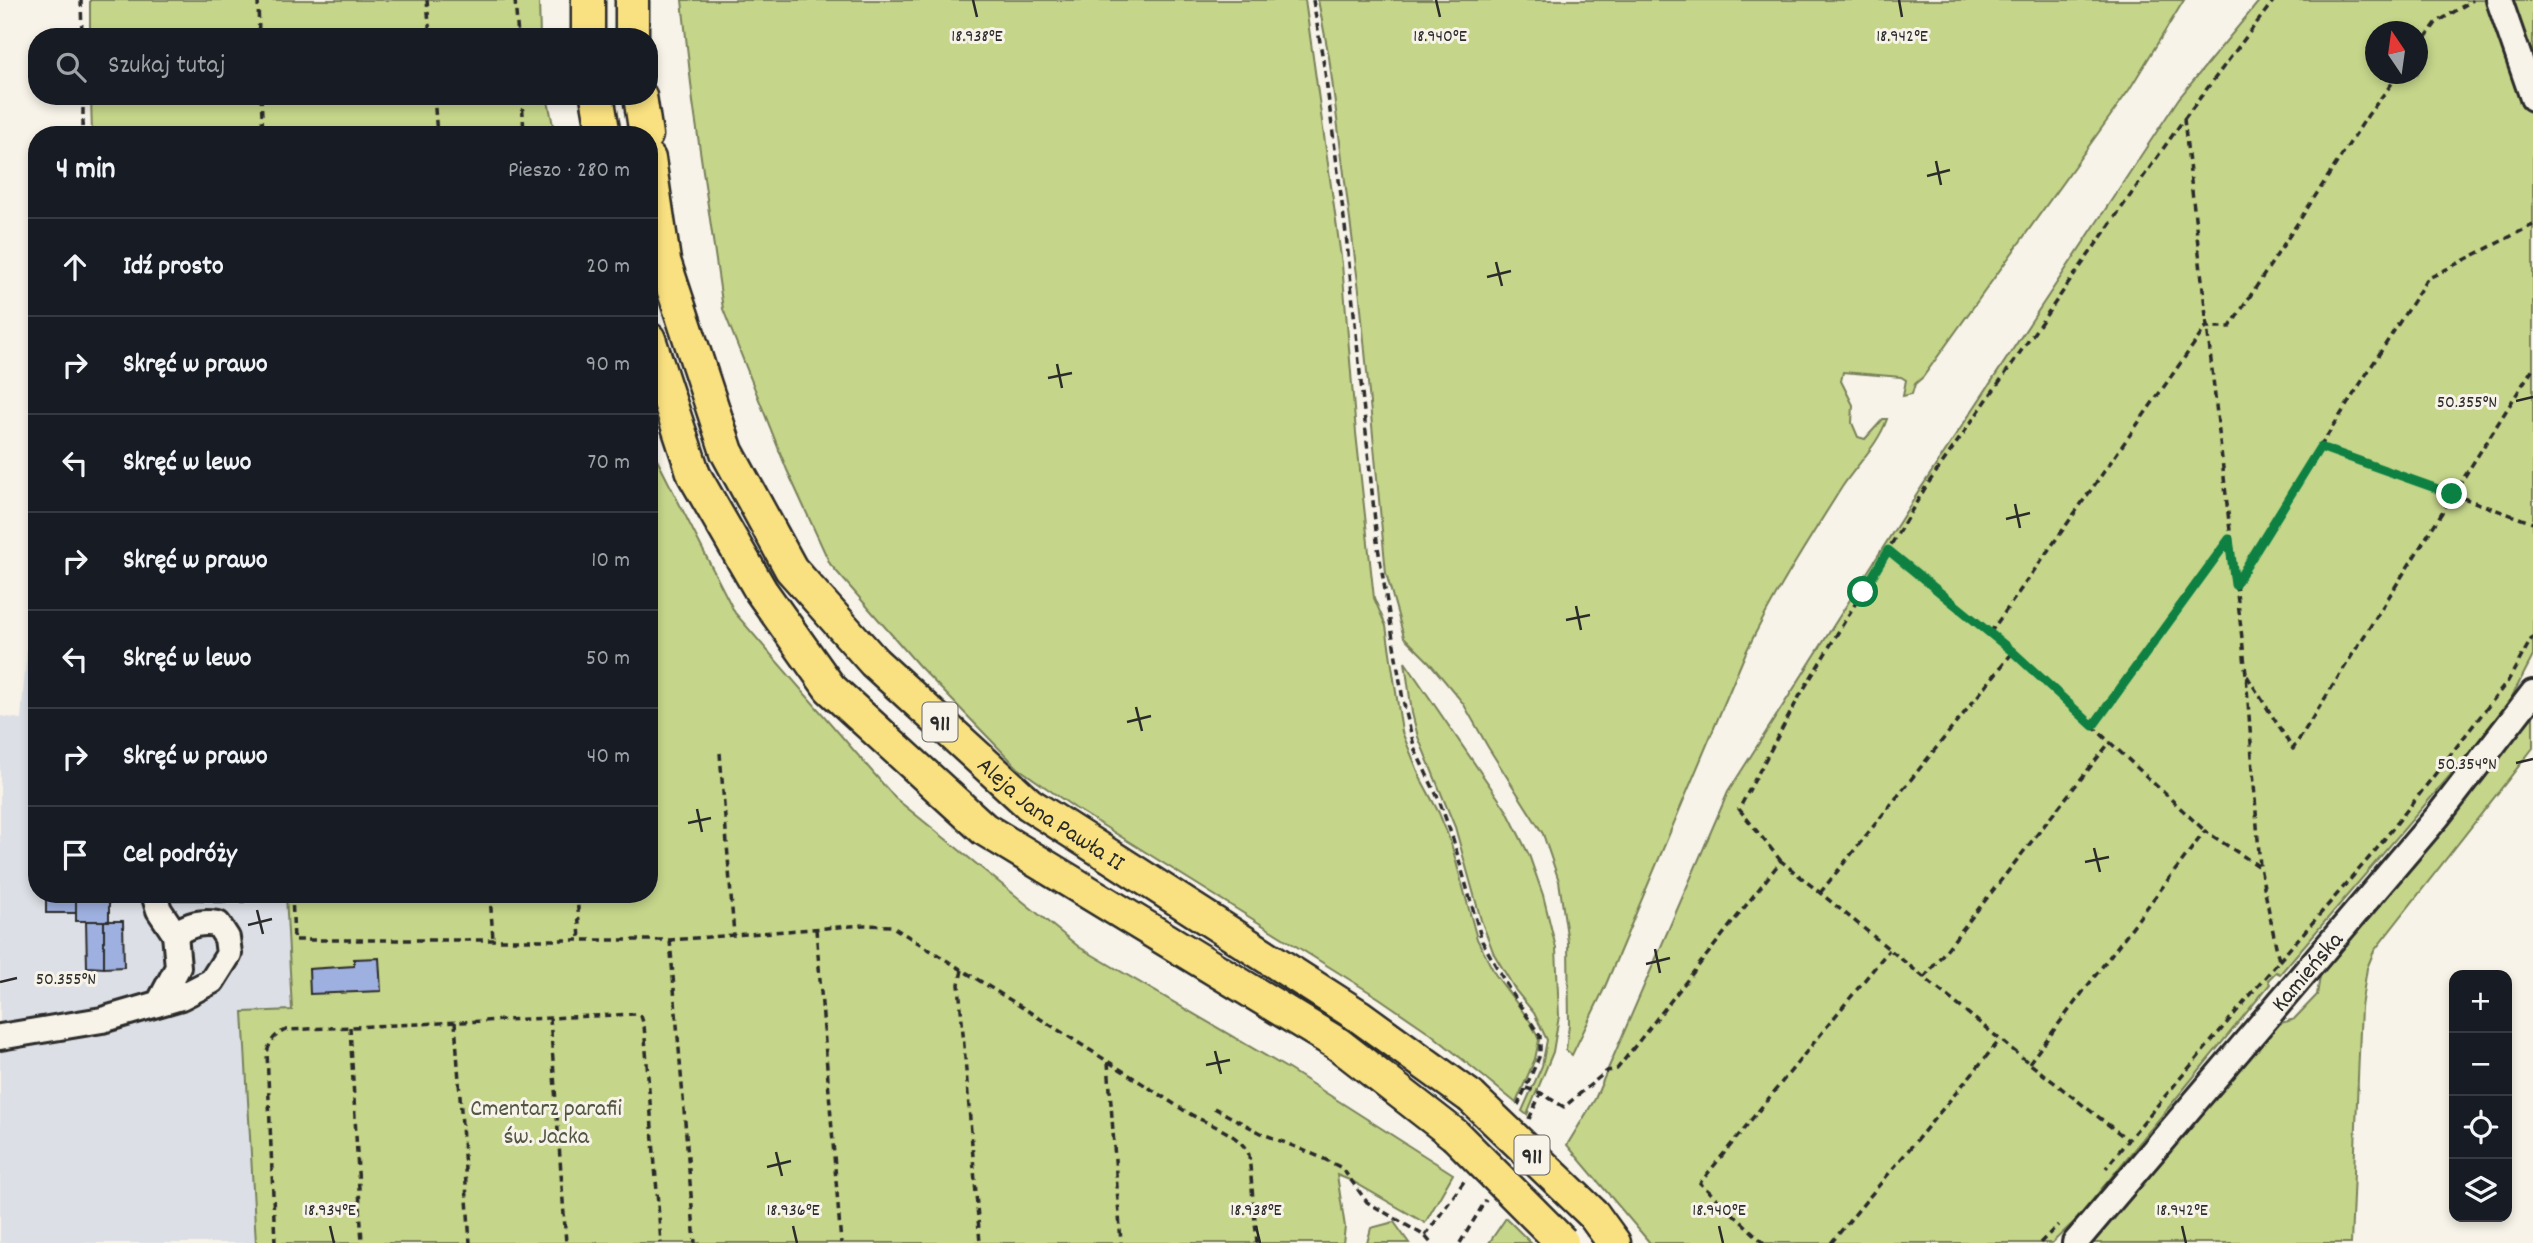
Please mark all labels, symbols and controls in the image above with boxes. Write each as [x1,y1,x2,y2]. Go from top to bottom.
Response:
north arrow [2365,21,2428,84]
text: 18.938°E [951,25,1003,50]
text: 18.940°E [1413,25,1467,50]
text: 18.942°E [1876,25,1928,50]
search box [28,28,658,105]
icon: search [52,48,90,86]
text: Szukaj tutaj [108,48,226,85]
text: 4 min [56,150,115,193]
text: Pieszo · 280 m [508,155,630,188]
icon: ahead [56,248,94,286]
text: Idź prosto [123,249,224,286]
text: 20 m [586,251,630,284]
icon: right [56,346,94,384]
text: Skręć w prawo [123,347,267,384]
text: 90 m [586,349,630,382]
text: 50.355°N [2437,391,2497,416]
icon: left [56,444,94,482]
text: Skręć w lewo [123,445,251,482]
text: 70 m [588,447,630,480]
route end [2436,478,2467,509]
icon: right [56,542,94,580]
text: Skręć w prawo [123,543,267,580]
text: 10 m [591,545,630,578]
route start [1847,576,1878,607]
icon: left [56,640,94,678]
text: Skręć w lewo [123,641,251,678]
text: 50 m [586,643,630,676]
road number: 911 [922,702,958,742]
icon: right [56,738,94,776]
text: Skręć w prawo [123,739,267,776]
text: 40 m [587,741,630,774]
street label: Aleja Jana Pawła II [968,750,1131,881]
text: 50.354°N [2437,753,2497,778]
icon: arrive [56,836,94,874]
text: Cel podróży [123,837,237,874]
street label: Kamieńska [2264,925,2353,1021]
text: 50.355°N [36,968,96,993]
map controls [2449,970,2512,1222]
button: + [2449,970,2512,1033]
button: − [2449,1033,2512,1096]
park label: Cmentarz parafii św. Jacka [470,1093,622,1155]
button: locate [2449,1096,2512,1159]
road number: 911 [1514,1136,1550,1174]
button: layers [2449,1159,2512,1222]
text: 18.934°E [304,1199,356,1224]
text: 18.936°E [766,1199,820,1224]
text: 18.938°E [1230,1199,1282,1224]
text: 18.940°E [1692,1199,1746,1224]
text: 18.942°E [2156,1199,2208,1224]

